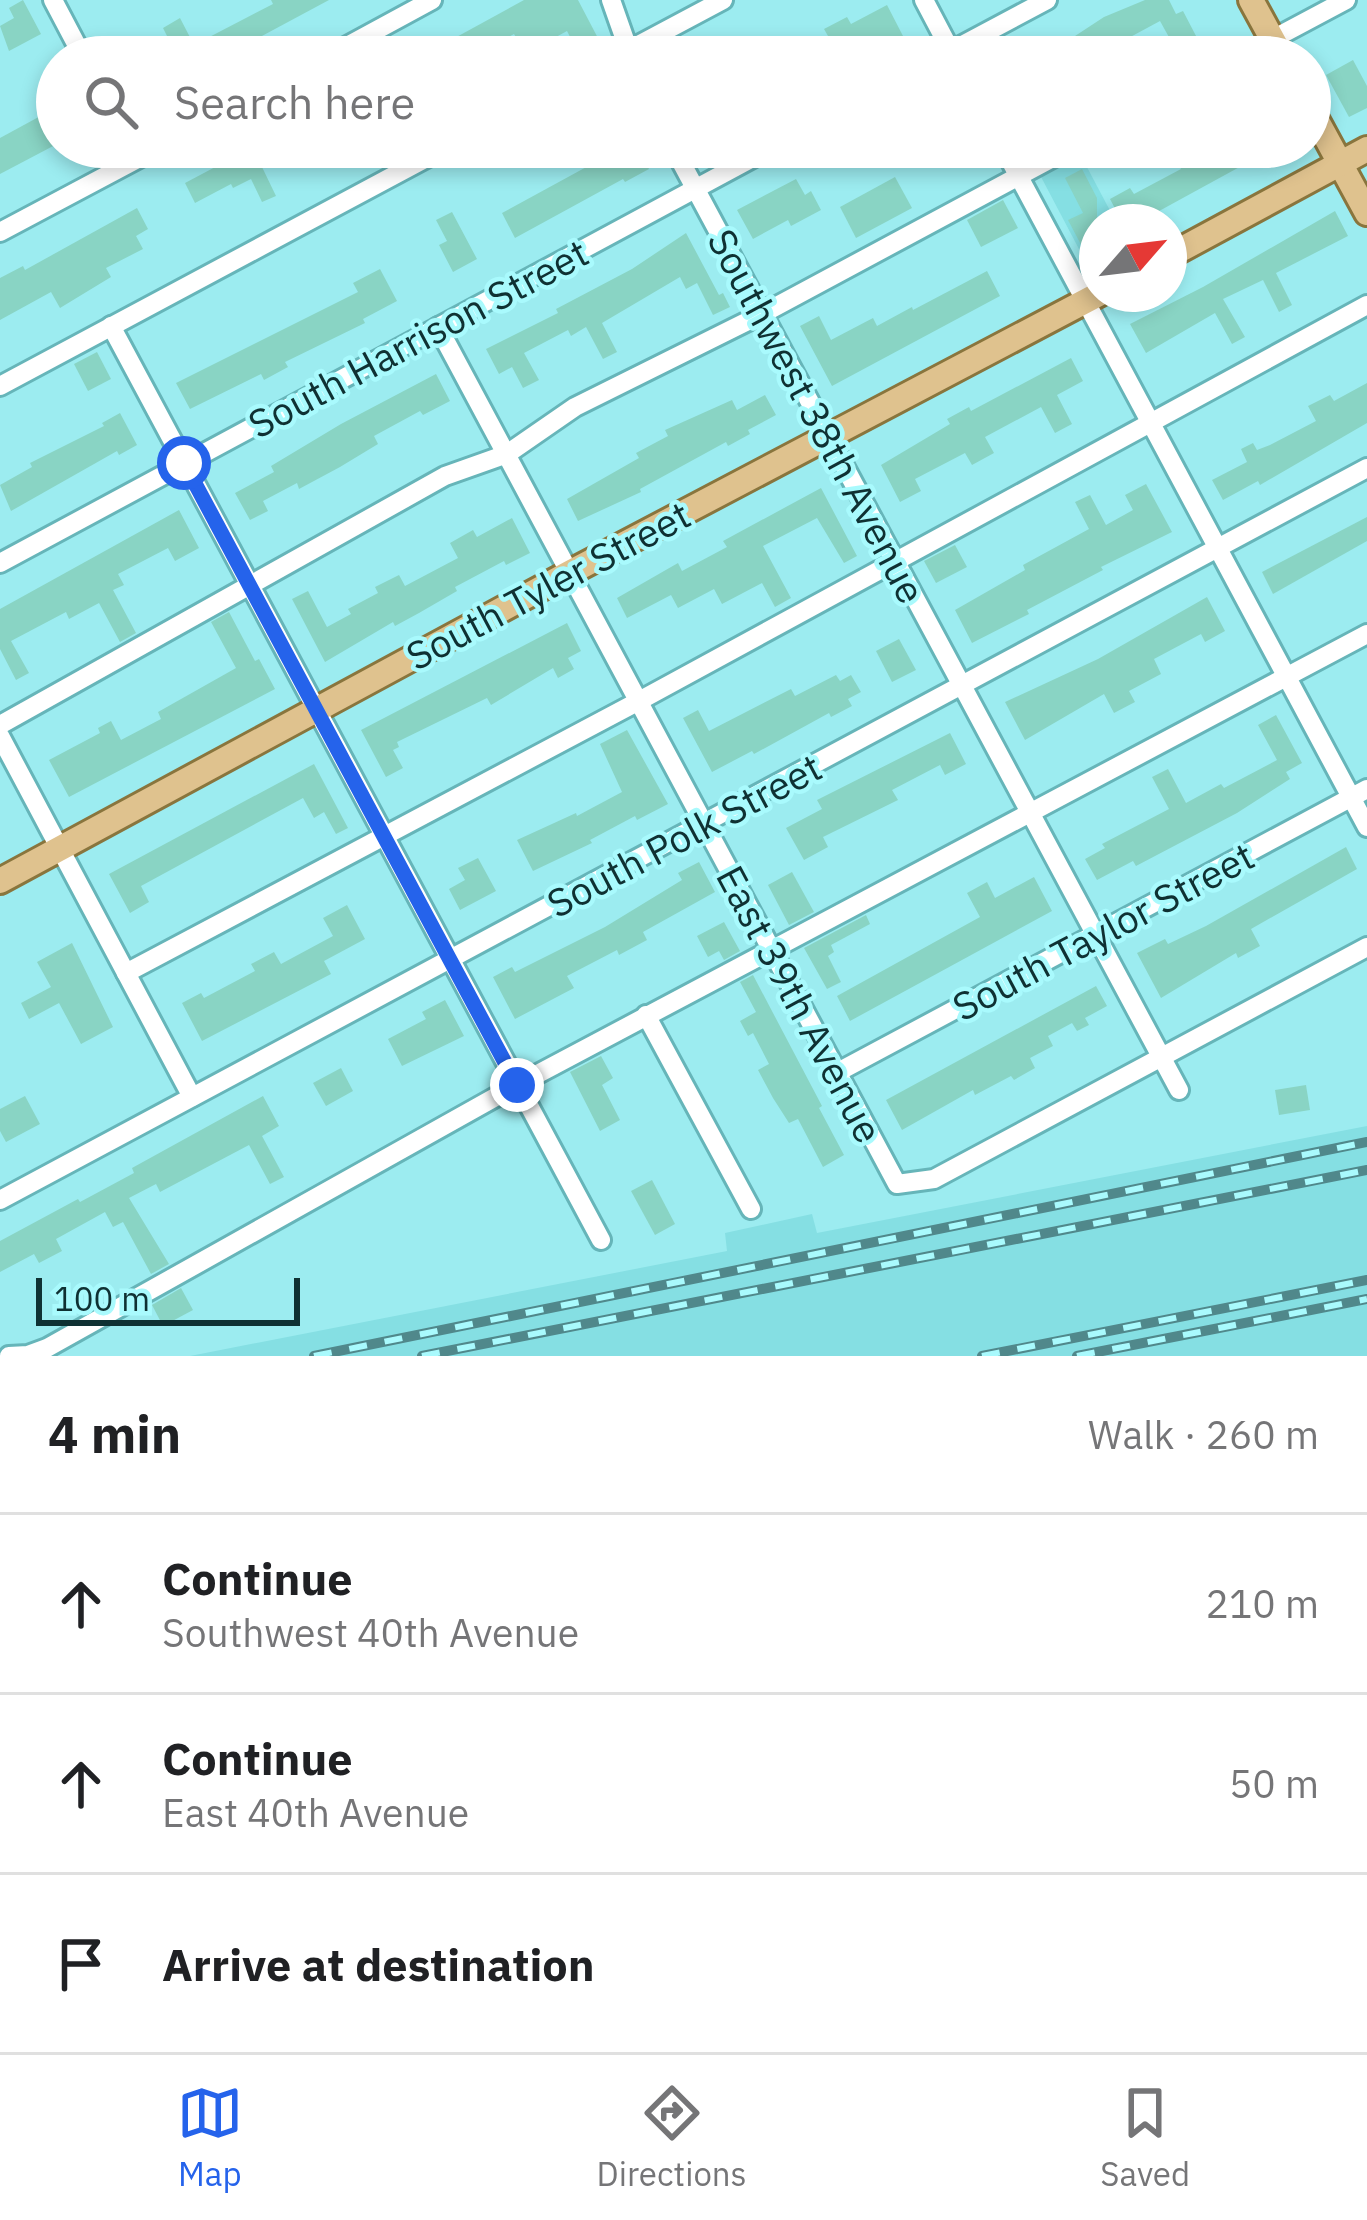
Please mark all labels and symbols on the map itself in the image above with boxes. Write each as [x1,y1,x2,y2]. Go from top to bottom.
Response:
north arrow [1079,204,1187,312]
street label: Southwest 38th Avenue [697,220,937,612]
street label: South Harrison Street [239,227,597,449]
route start [157,436,211,490]
street label: South Tyler Street [397,489,699,681]
street label: South Polk Street [538,741,830,929]
street label: South Taylor Street [943,830,1263,1032]
street label: East 39th Avenue [705,856,895,1152]
route end [490,1058,544,1112]
scale bar [36,1272,300,1325]

